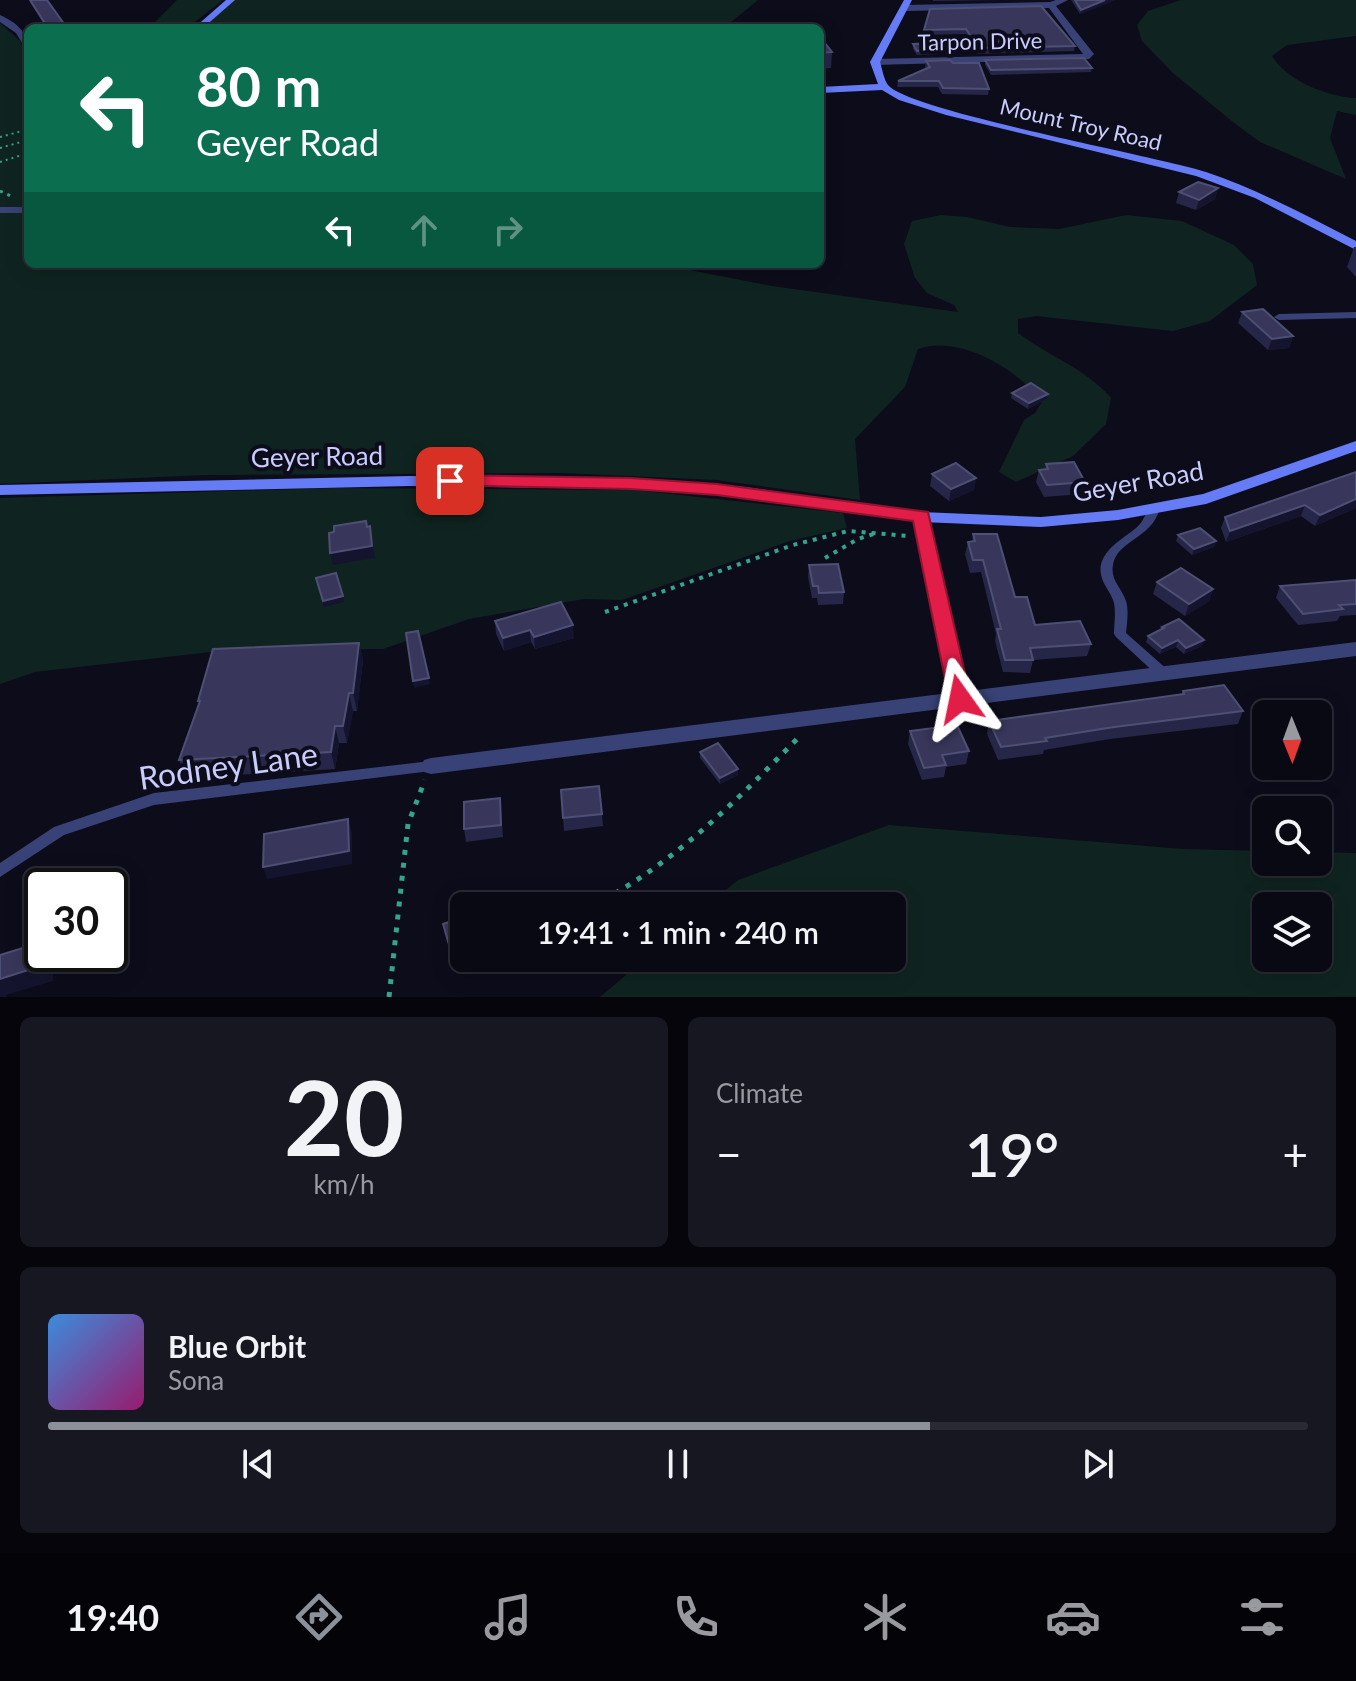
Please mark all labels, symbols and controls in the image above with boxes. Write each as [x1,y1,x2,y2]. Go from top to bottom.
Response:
street label: Tarpon Drive [917,26,1043,56]
text: 80 m [196,52,321,119]
icon: left [64,56,168,160]
street label: Mount Troy Road [997,92,1165,156]
text: Geyer Road [196,120,379,164]
icon: left [318,208,362,252]
icon: ahead [402,208,446,252]
icon: right [486,208,530,252]
street label: Geyer Road [251,439,383,473]
pin [416,447,484,515]
street label: Geyer Road [1070,454,1206,508]
icon: arrive [428,459,472,503]
position arrow [918,657,1002,741]
north arrow [1252,700,1332,780]
map controls [1252,700,1332,972]
street label: Rodney Lane [136,733,320,797]
button: search [1252,796,1332,876]
speed limit sign: 30 [24,868,128,972]
button: layers [1252,892,1332,972]
text: 19:41 · 1 min · 240 m [537,914,819,950]
text: 20 [284,1053,404,1178]
text: Climate [716,1077,803,1109]
text: 19° [965,1118,1059,1190]
text: − [716,1128,742,1180]
text: + [1282,1128,1308,1180]
text: km/h [314,1168,374,1200]
text: Blue Orbit [168,1328,306,1364]
text: Sona [168,1364,224,1396]
icon: previous [236,1442,280,1486]
icon: pause [656,1442,700,1486]
icon: next [1076,1442,1120,1486]
icon: directions [291,1589,347,1645]
icon: music [480,1589,536,1645]
icon: phone [668,1589,724,1645]
icon: climate [857,1589,913,1645]
icon: car [1045,1589,1101,1645]
icon: filters [1234,1589,1290,1645]
text: 19:40 [66,1595,159,1639]

